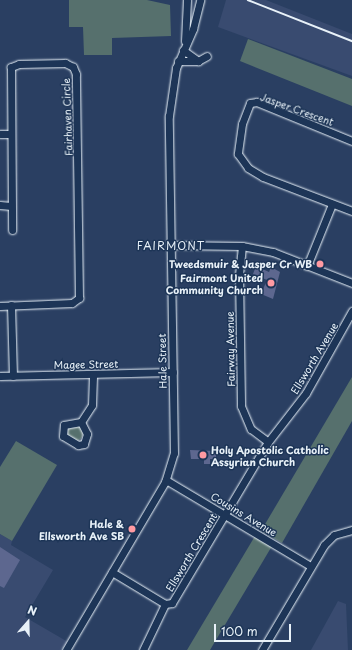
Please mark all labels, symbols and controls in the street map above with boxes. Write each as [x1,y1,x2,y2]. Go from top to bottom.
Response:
street label: Fairhaven Circle [60,77,74,157]
street label: Jasper Crescent [259,90,335,128]
district label: FAIRMONT [137,239,205,253]
place label: Tweedsmuir & Jasper Cr WB [168,258,312,270]
marker: Tweedsmuir & Jasper Cr WB [315,259,325,269]
place label: Fairmont United Community Church [165,271,263,294]
marker: Fairmont United Community Church [266,278,276,288]
street label: Fairway Avenue [223,311,237,387]
street label: Ellsworth Avenue [288,320,340,396]
street label: Hale Street [156,333,168,389]
street label: Magee Street [53,357,119,371]
place label: Holy Apostolic Catholic Assyrian Church [211,443,330,466]
marker: Holy Apostolic Catholic Assyrian Church [198,450,208,460]
street label: Cousins Avenue [209,490,279,538]
street label: Ellsworth Crescent [163,510,219,594]
place label: Hale & Ellsworth Ave SB [38,517,124,540]
marker: Hale & Ellsworth Ave SB [127,524,137,534]
text: N [25,601,39,620]
north arrow [8,602,48,642]
scale bar [216,616,293,642]
text: 100 m [221,622,258,640]

